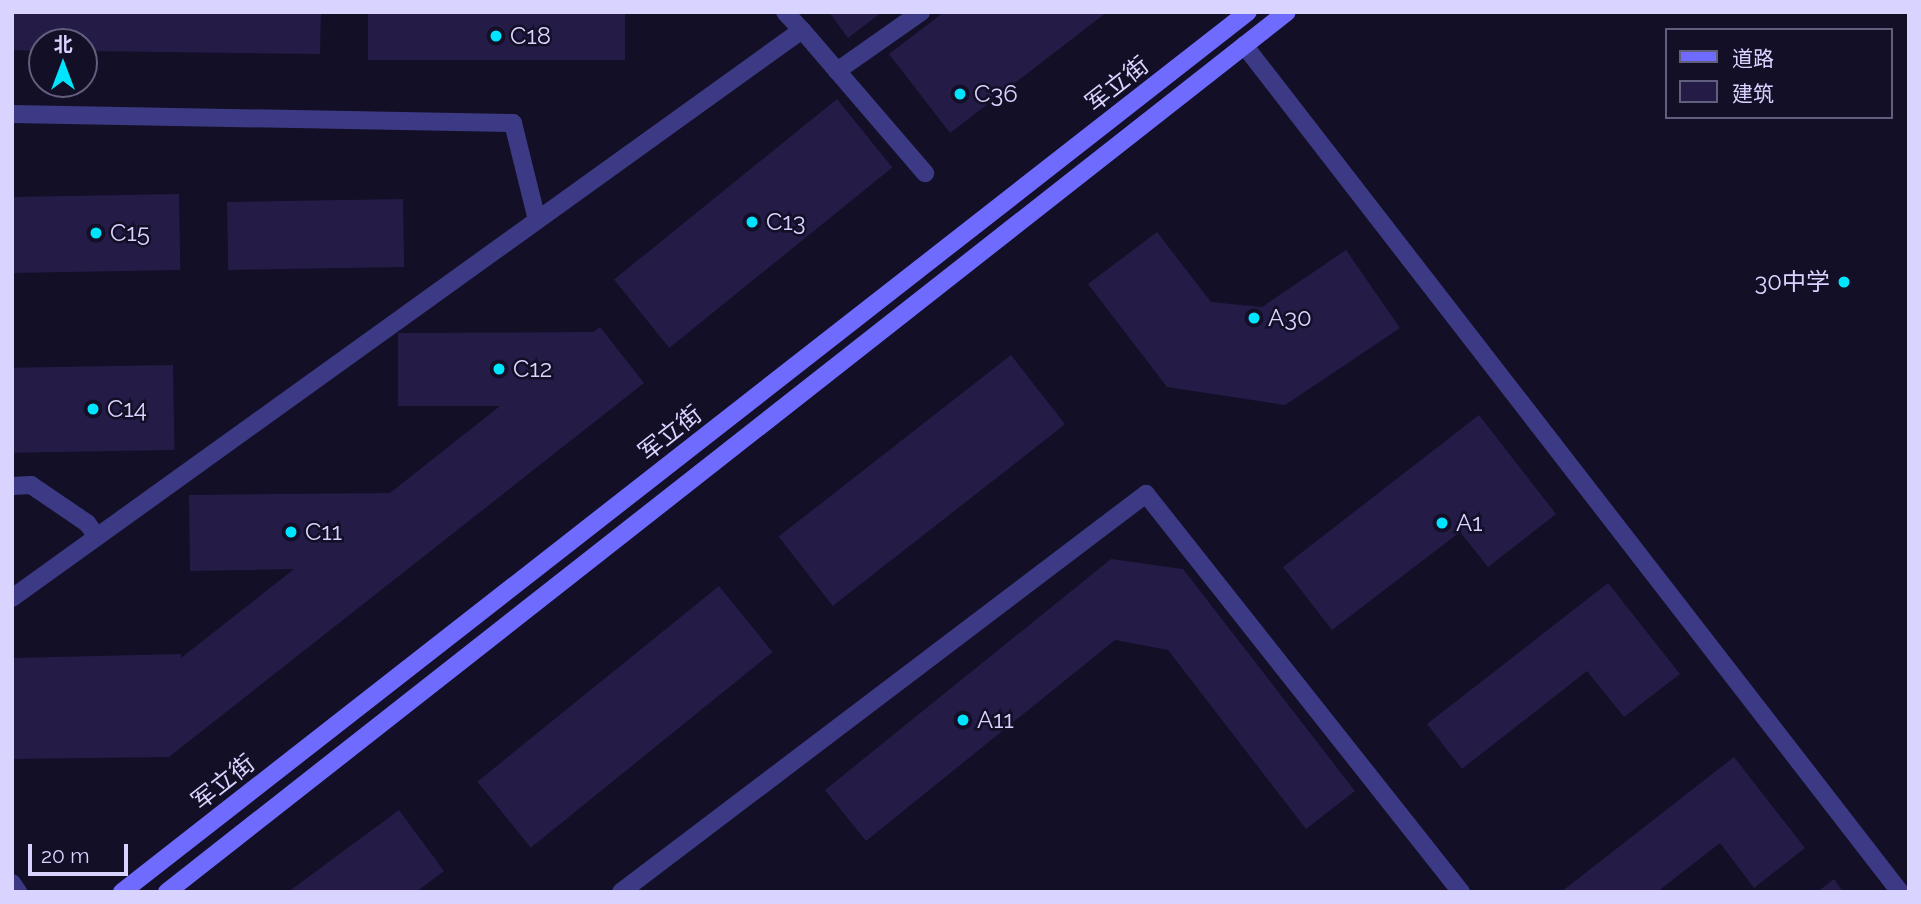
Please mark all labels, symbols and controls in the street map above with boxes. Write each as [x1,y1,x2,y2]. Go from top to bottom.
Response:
place label: C18 [510,22,551,50]
north arrow [28,28,98,98]
marker: C18 [488,28,504,44]
legend [1666,28,1893,119]
text: 北 [53,33,73,55]
text: 道路 [1732,46,1774,71]
street label: 军立街 [1080,50,1154,118]
place label: C36 [974,80,1018,108]
text: 建筑 [1732,81,1774,106]
marker: C36 [952,86,968,102]
place label: C13 [766,208,806,236]
marker: C13 [744,214,760,230]
place label: C15 [110,219,150,247]
marker: C15 [88,225,104,241]
place label: 30中学 [1754,268,1830,296]
marker: 30中学 [1836,274,1852,290]
place label: A30 [1268,304,1312,332]
marker: A30 [1246,310,1262,326]
place label: C12 [513,355,552,383]
marker: C12 [491,361,507,377]
place label: C14 [107,395,147,423]
street label: 军立街 [633,399,707,467]
marker: C14 [85,401,101,417]
place label: A1 [1456,509,1482,537]
marker: A1 [1434,515,1450,531]
place label: C11 [305,518,342,546]
marker: C11 [283,524,299,540]
place label: A11 [977,706,1014,734]
marker: A11 [955,712,971,728]
street label: 军立街 [186,748,260,816]
scale bar [32,830,131,874]
text: 20 m [41,843,89,868]

